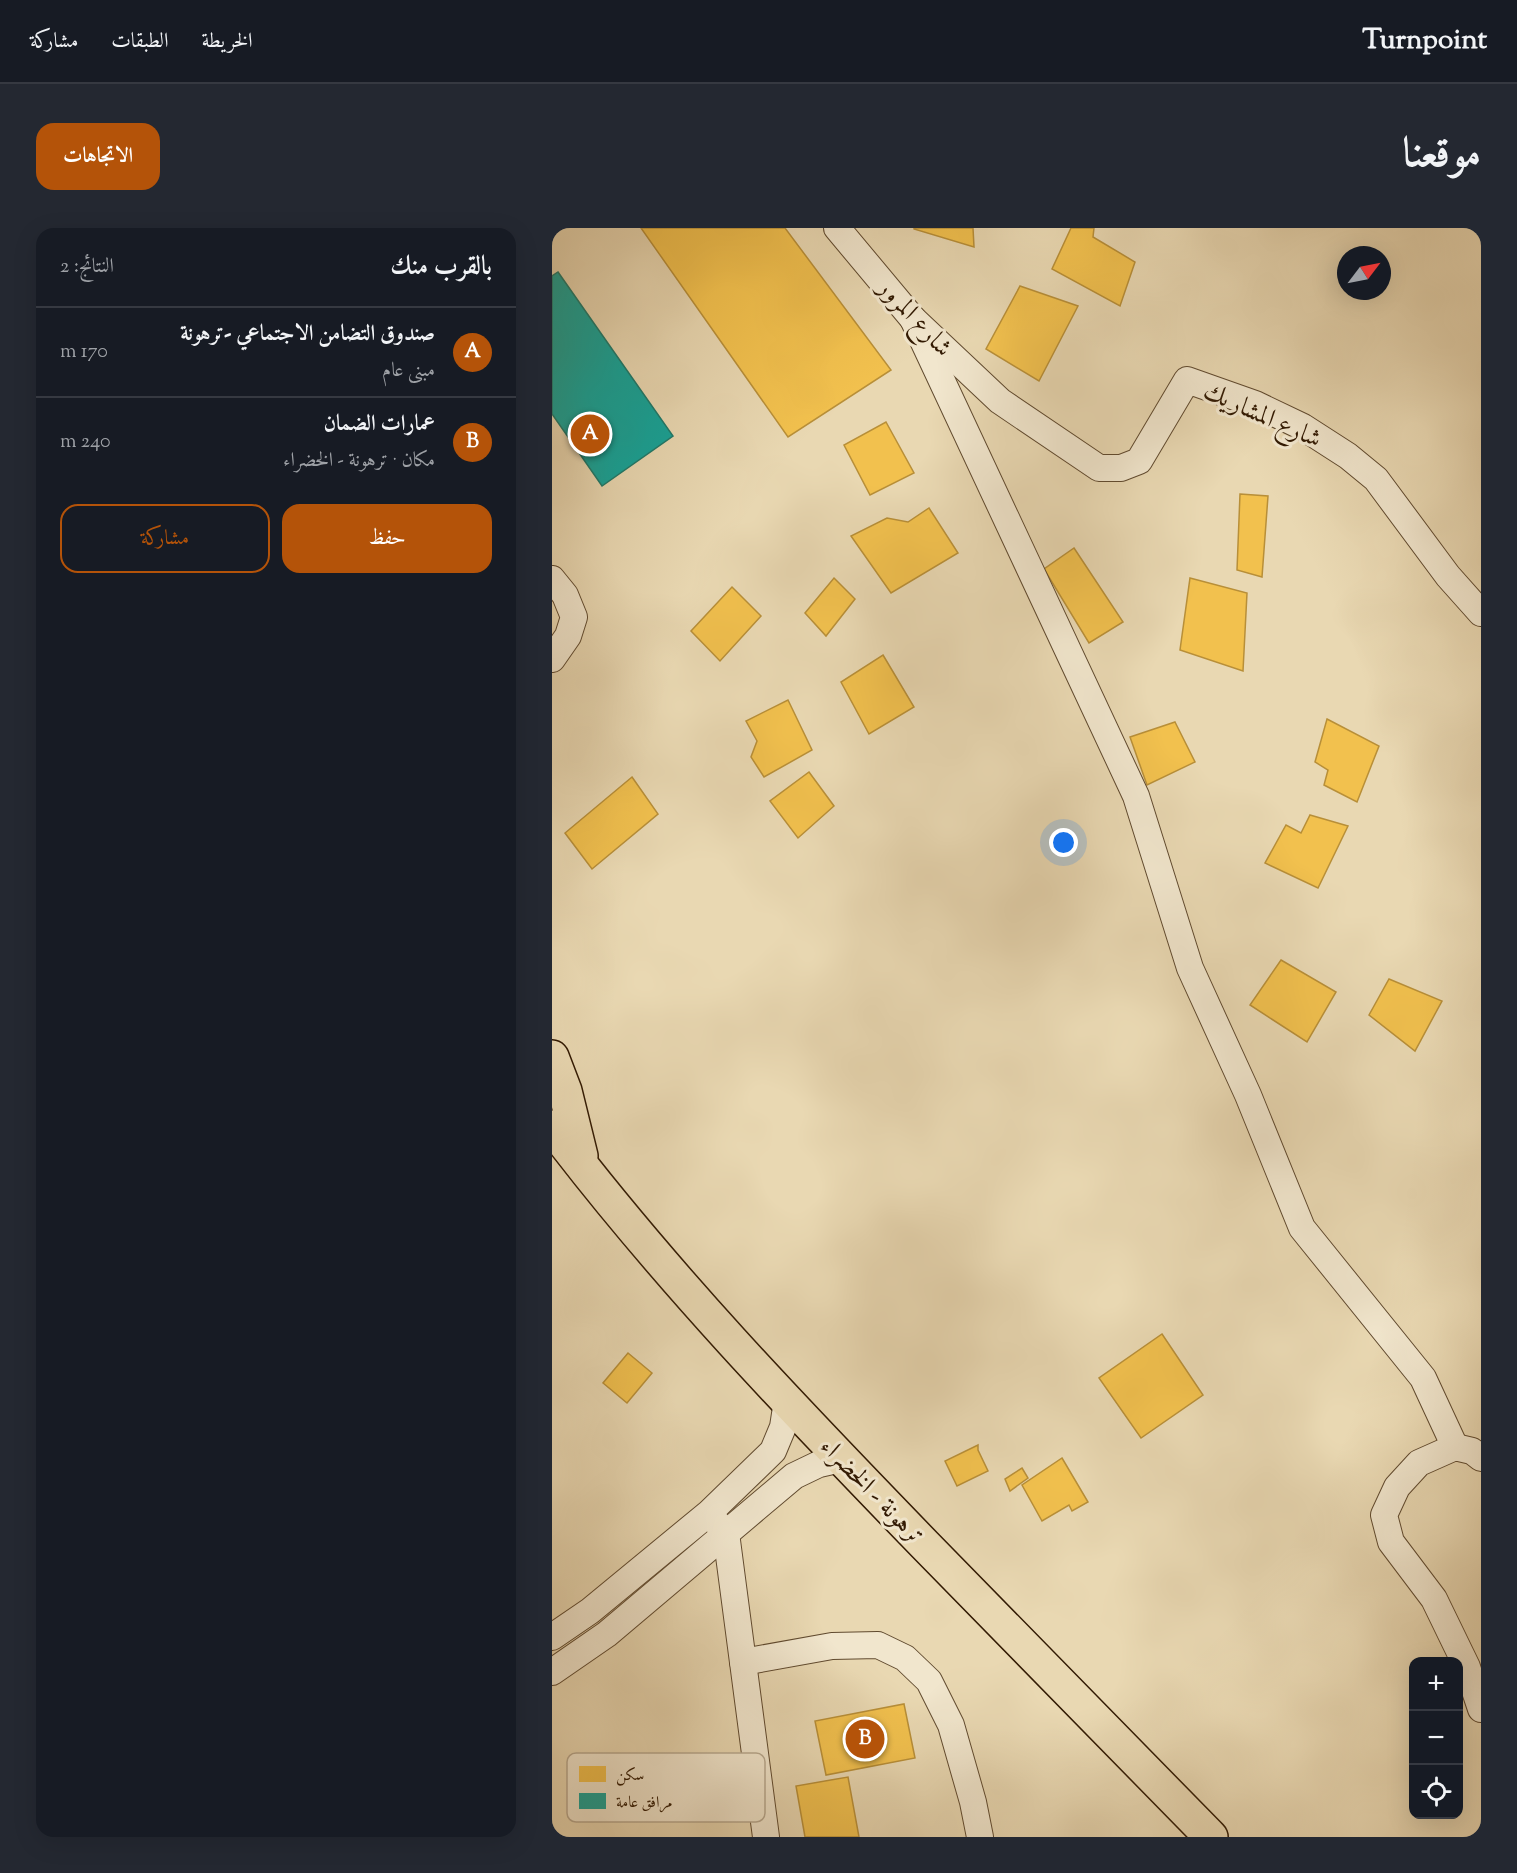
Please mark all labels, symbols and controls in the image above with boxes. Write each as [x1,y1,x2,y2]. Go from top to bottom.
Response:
text: Turnpoint [1362,21,1487,61]
text: مشاركة [30,27,78,57]
text: الطبقات [111,27,168,57]
text: الخريطة [201,27,253,57]
button: الاتجاهات [36,123,160,190]
text: موقعنا [1403,126,1481,186]
north arrow [1337,246,1391,300]
text: بالقرب منك [390,249,492,286]
text: النتائج: 2 [60,253,114,282]
street label: شارع المرور [865,269,960,367]
text: صندوق التضامن الاجتماعي -ترهونة [180,319,435,351]
text: 170 m [60,338,108,367]
text: A [464,338,481,367]
text: مبنى عام [382,357,435,386]
street label: شارع المشاريك [1196,374,1327,460]
text: عمارات الضمان [324,409,435,441]
pin: A [570,412,609,456]
text: 240 m [60,428,111,457]
text: B [466,428,479,457]
text: مكان · ترهونة - الخضراء [283,447,435,476]
button: مشاركة [60,504,270,573]
button: حفظ [282,504,492,573]
your location [1049,828,1078,857]
street label: ترهونة - الخضراء [810,1430,932,1554]
map controls [1409,1657,1463,1819]
button: + [1409,1657,1463,1711]
button: − [1409,1711,1463,1765]
pin: B [846,1716,884,1762]
legend [567,1753,765,1822]
text: سكن [616,1765,644,1788]
button: locate [1409,1765,1463,1819]
text: مرافق عامة [616,1792,673,1815]

